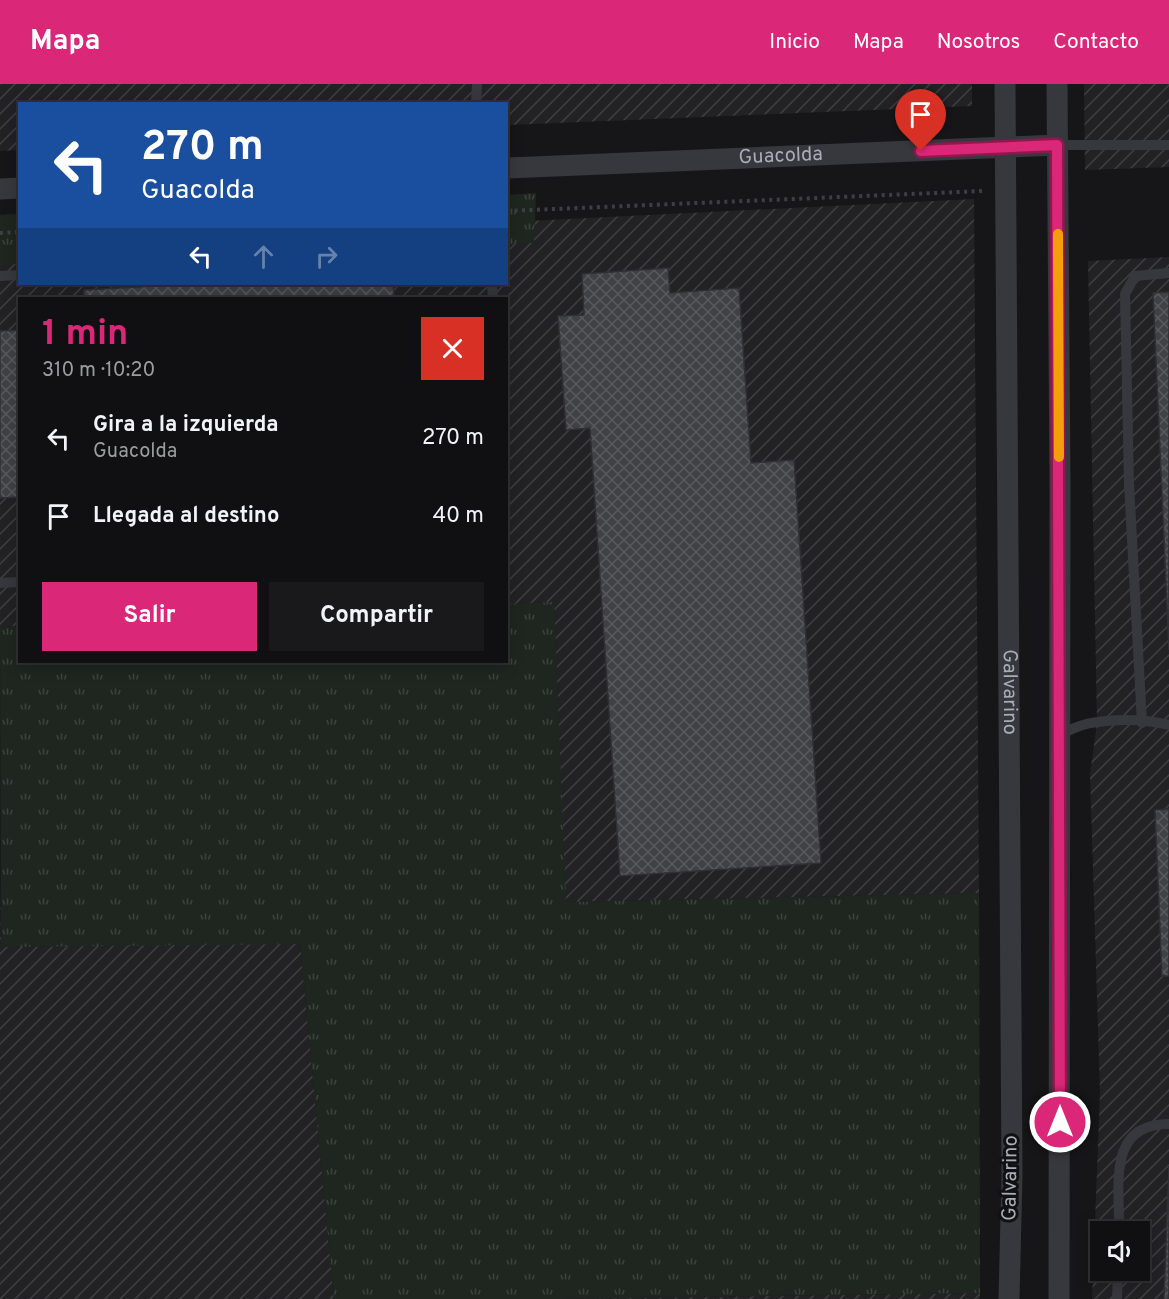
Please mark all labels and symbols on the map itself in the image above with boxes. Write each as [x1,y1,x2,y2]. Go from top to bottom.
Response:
pin [895,89,946,151]
street label: Guacolda [738,142,823,171]
street label: Galvarino [996,649,1022,735]
position arrow [1028,1090,1092,1154]
street label: Galvarino [997,1135,1025,1221]

